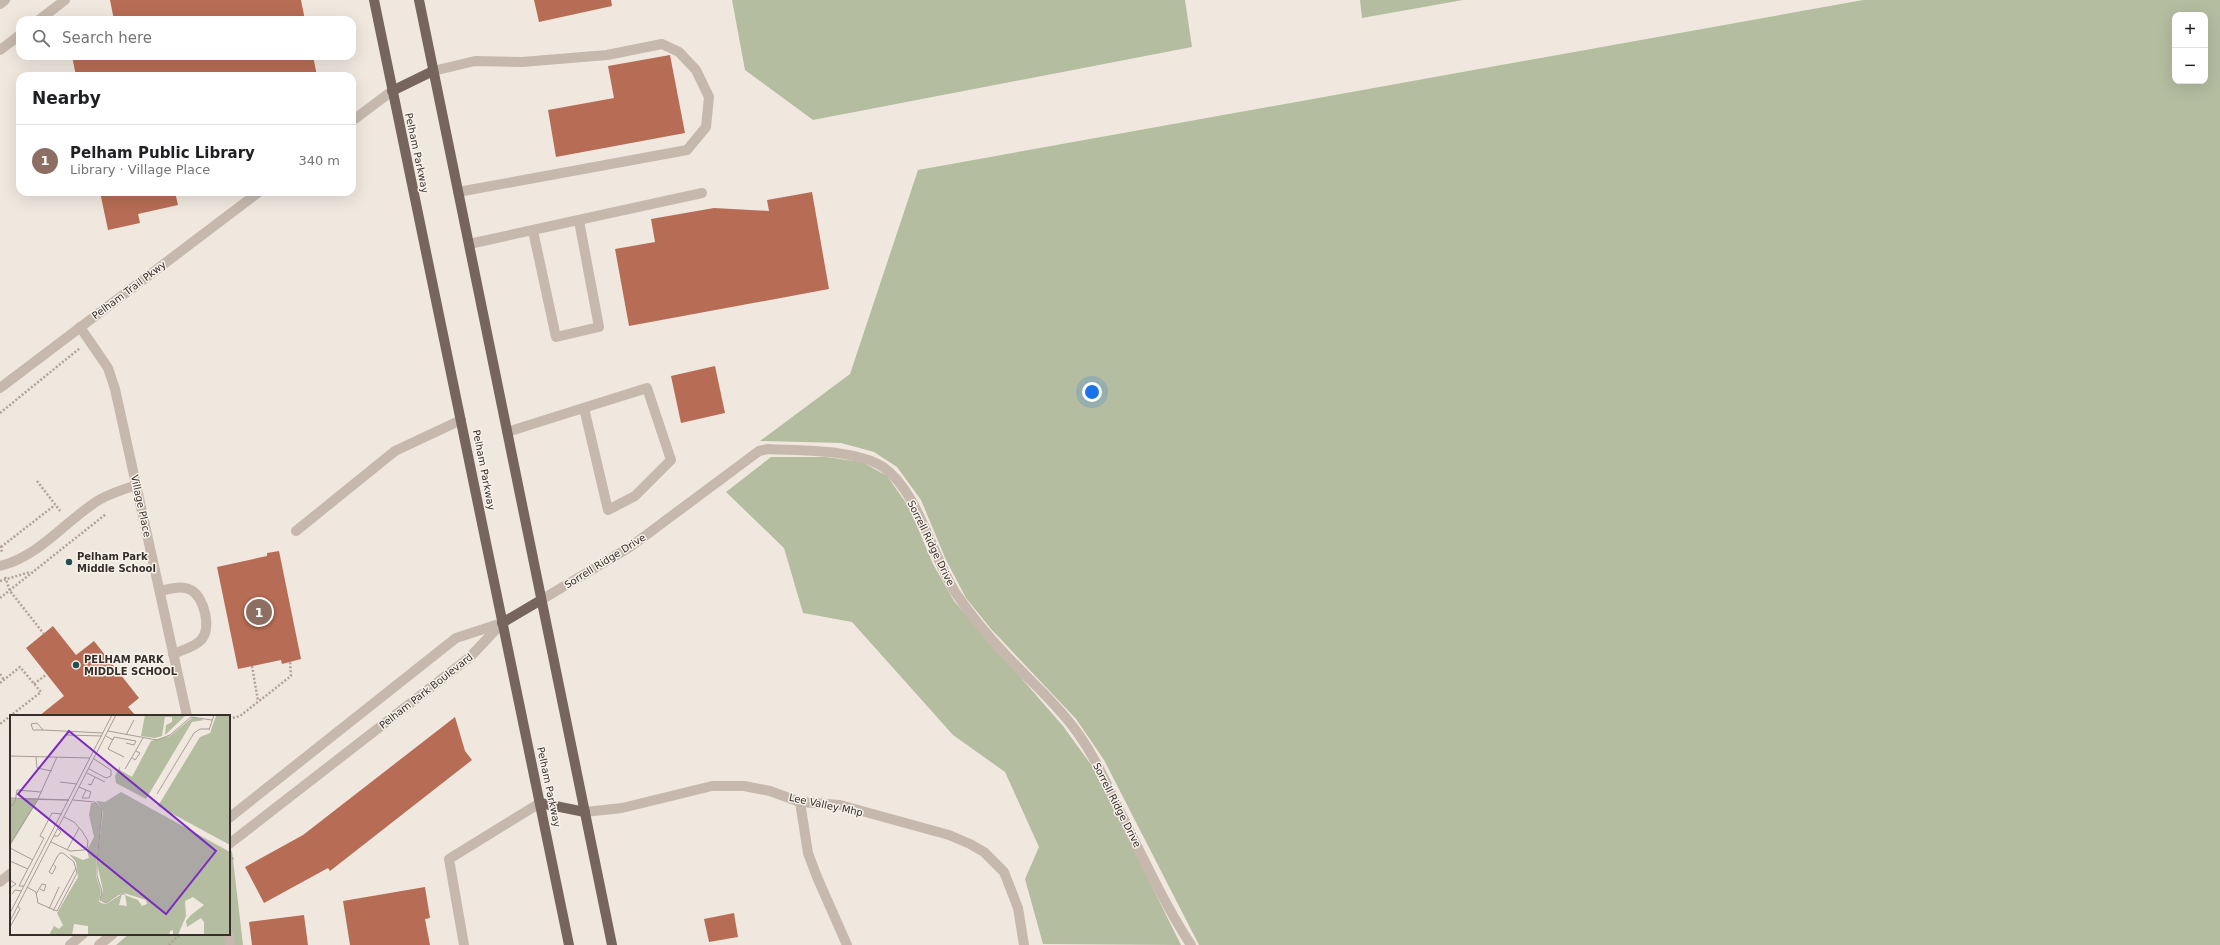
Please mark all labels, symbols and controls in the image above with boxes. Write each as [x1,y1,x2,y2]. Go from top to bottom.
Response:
map controls [2172,12,2208,84]
button: + [2172,12,2208,48]
search box [16,16,356,60]
icon: search [30,27,52,49]
text: Search here [62,29,152,47]
button: − [2172,48,2208,84]
text: Nearby [32,88,101,108]
street label: Pelham Parkway [403,112,431,194]
text: Pelham Public Library [70,144,255,162]
text: 1 [40,153,50,168]
text: 340 m [298,153,340,168]
text: Library · Village Place [70,162,210,177]
street label: Pelham Trail Pkwy [90,259,168,321]
your location [1082,382,1102,402]
street label: Pelham Parkway [471,429,497,511]
street label: Village Place [129,474,153,538]
street label: Sorrell Ridge Drive [906,499,956,587]
street label: Sorrell Ridge Drive [562,532,648,590]
place label: Pelham Park Middle School [77,551,156,574]
marker: Pelham Park Middle School [64,557,74,567]
pin: 1 [246,597,272,627]
street label: Pelham Park Boulevard [377,651,475,731]
place label: PELHAM PARK MIDDLE SCHOOL [84,654,178,677]
marker: PELHAM PARK MIDDLE SCHOOL [71,660,81,670]
inset map [10,715,230,935]
street label: Pelham Parkway [535,746,563,828]
street label: Sorrell Ridge Drive [1091,761,1143,849]
street label: Lee Valley Mhp [788,792,864,818]

